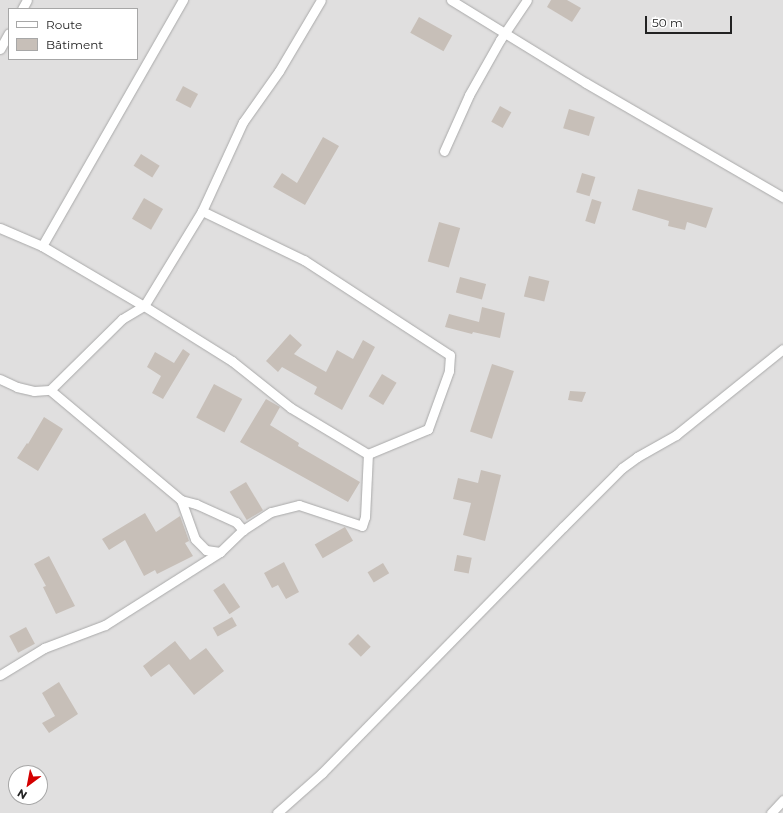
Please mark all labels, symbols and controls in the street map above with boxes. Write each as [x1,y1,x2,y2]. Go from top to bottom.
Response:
legend [8,8,138,60]
scale bar [647,8,734,34]
text: 50 m [652,15,683,30]
text: Route [46,17,82,32]
text: Bâtiment [46,37,103,52]
north arrow [8,765,48,805]
text: N [15,786,30,803]

